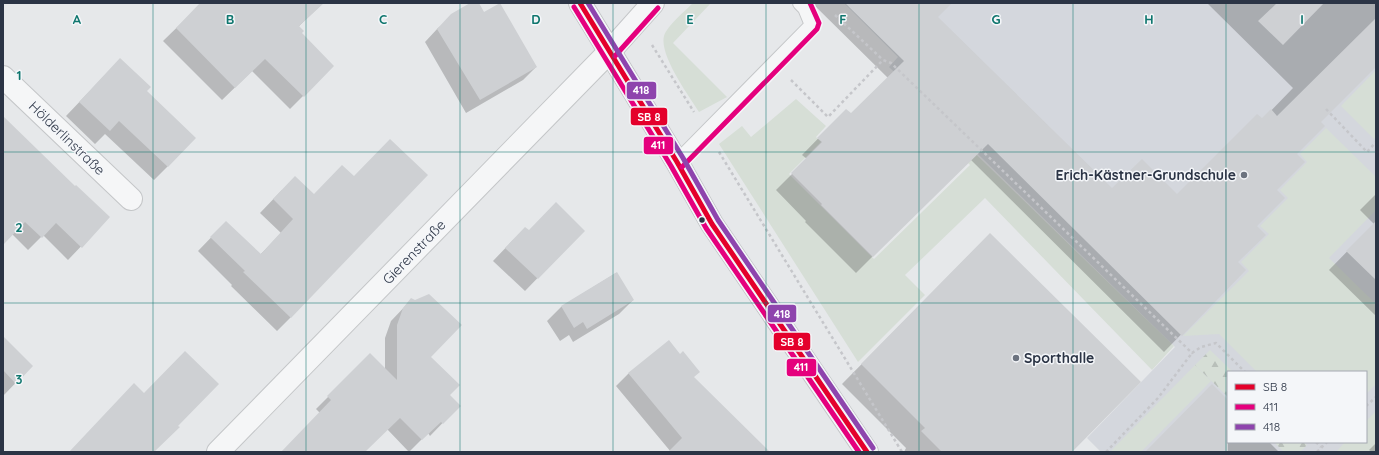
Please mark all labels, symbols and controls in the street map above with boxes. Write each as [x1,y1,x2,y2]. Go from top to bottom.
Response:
text: A [73,11,82,27]
text: B [226,11,234,27]
text: C [379,11,387,27]
text: D [531,11,541,27]
text: E [686,11,694,27]
text: F [839,11,847,27]
text: G [991,11,1001,27]
text: H [1144,11,1154,27]
text: I [1300,11,1304,27]
text: 1 [16,67,22,83]
line badge: 418 [626,81,657,100]
text: 418 [633,83,649,97]
street label: Hölderlinstraße [25,97,109,179]
line badge: SB 8 [630,107,668,126]
text: SB 8 [638,110,660,124]
line badge: 411 [643,136,674,155]
text: 411 [651,138,665,152]
place label: Erich-Kästner-Grundschule [1055,166,1236,184]
marker: Erich-Kästner-Grundschule [1239,170,1249,180]
unlabelled marker [697,215,707,225]
street label: Gierenstraße [379,216,449,288]
text: 2 [15,219,23,235]
line badge: 418 [767,304,797,323]
text: 418 [774,307,790,321]
line badge: SB 8 [773,332,811,351]
text: SB 8 [781,335,803,349]
place label: Sporthalle [1024,349,1094,367]
marker: Sporthalle [1011,353,1021,363]
line badge: 411 [786,358,817,377]
text: 411 [794,360,808,374]
text: 3 [16,371,23,387]
legend [1227,371,1367,443]
text: SB 8 [1263,379,1287,394]
text: 411 [1263,399,1278,414]
text: 418 [1263,419,1280,434]

